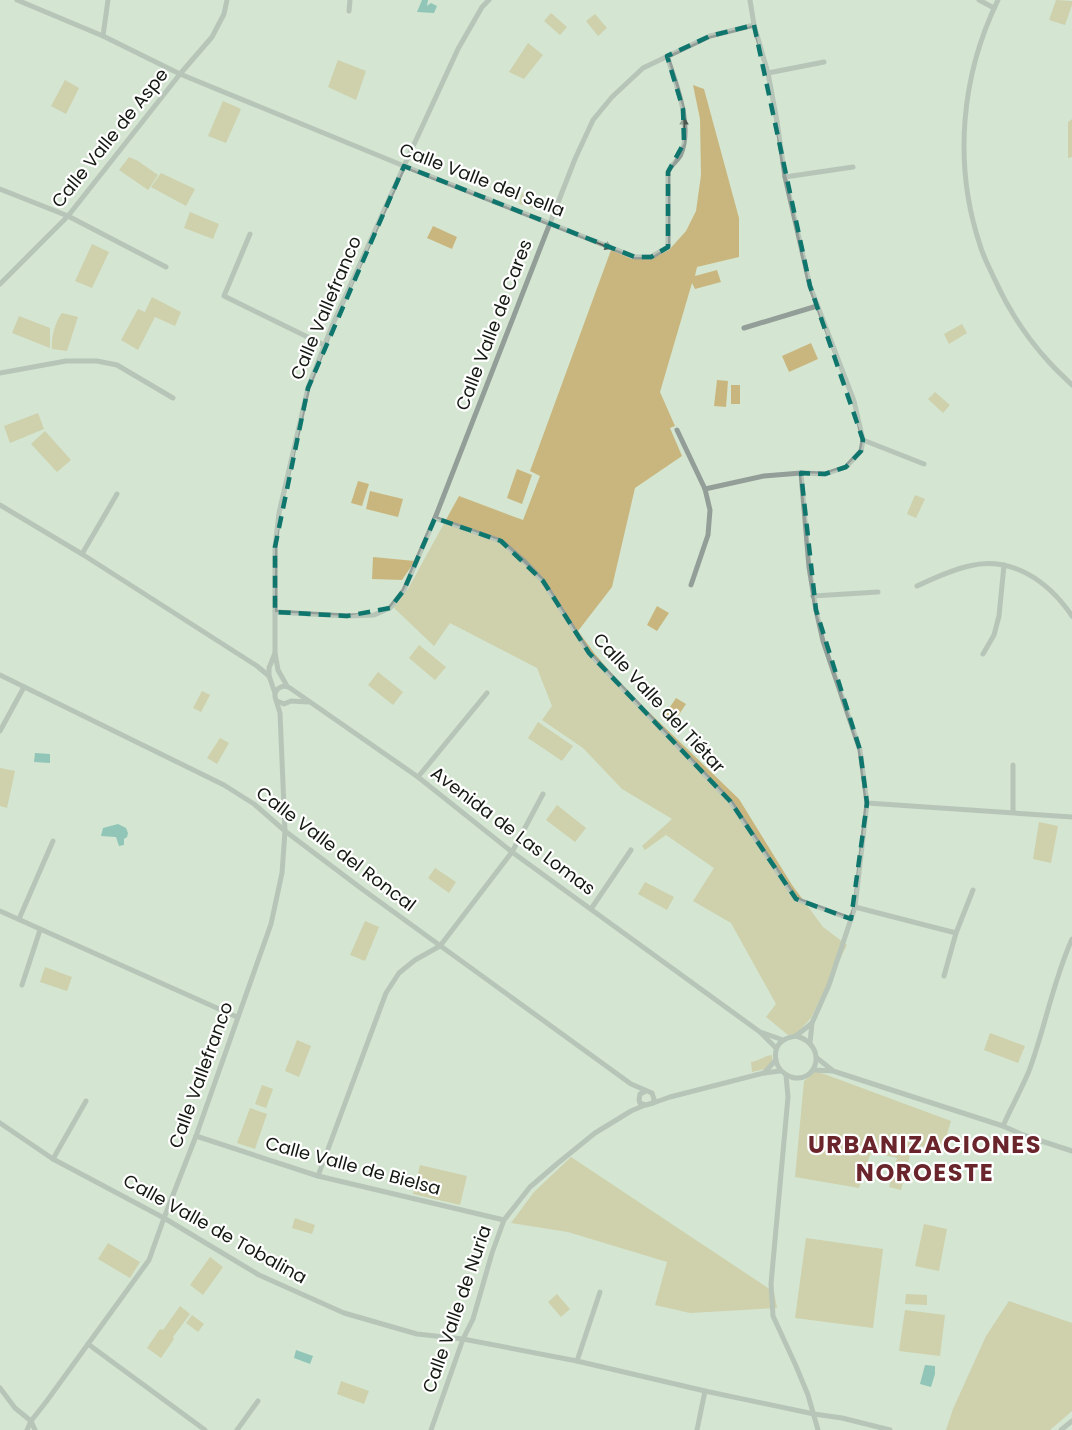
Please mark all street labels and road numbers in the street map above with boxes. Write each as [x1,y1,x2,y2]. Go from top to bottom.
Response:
street label: Calle Valle de Aspe [45,63,174,213]
street label: Calle Valle del Sella [396,136,569,223]
street label: Calle Vallefranco [284,232,367,384]
street label: Calle Valle de Cares [449,236,538,414]
street label: Calle Valle del Tiétar [588,627,731,778]
street label: Avenida de Las Lomas [426,760,601,901]
street label: Calle Valle del Roncal [251,780,421,917]
street label: Calle Vallefranco [162,998,239,1151]
street label: Calle Valle de Bielsa [263,1130,444,1201]
street label: Calle Valle de Tobalina [119,1168,312,1290]
street label: Calle Valle de Nuria [416,1222,497,1396]

